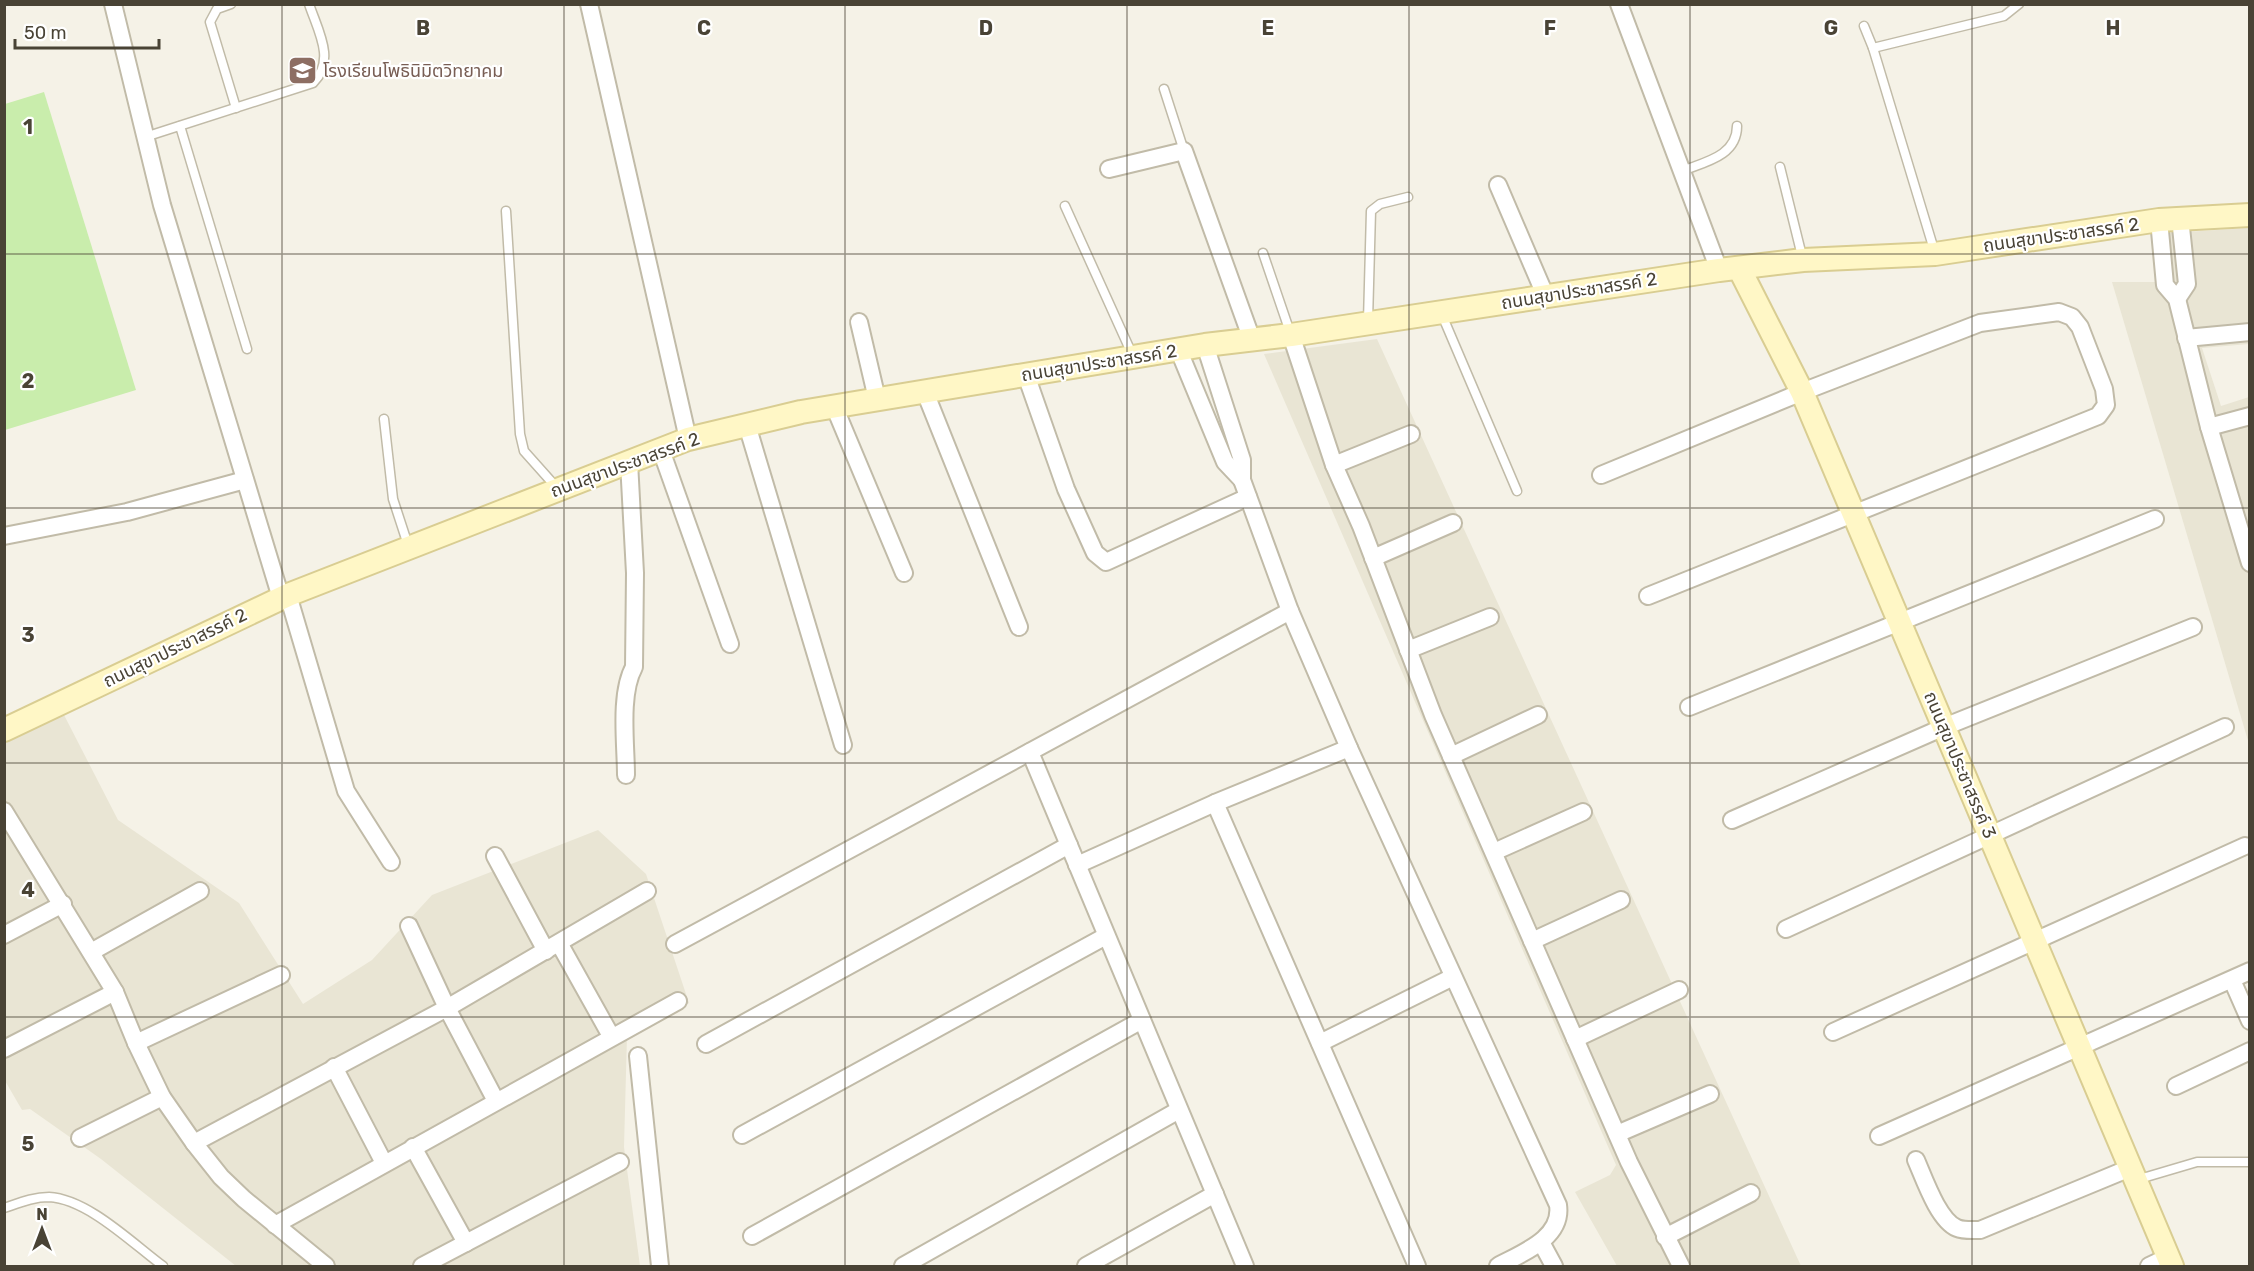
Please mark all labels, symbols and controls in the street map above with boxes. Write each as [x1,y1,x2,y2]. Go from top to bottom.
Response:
scale bar [15,12,159,50]
text: B [416,16,430,40]
text: C [697,16,711,40]
text: D [979,16,993,40]
text: E [1262,16,1274,40]
text: F [1544,16,1556,40]
text: G [1824,16,1838,40]
text: H [2106,16,2120,40]
text: 50 m [24,22,67,44]
school or university icon: โรงเรียนโพธินิมิตวิทยาคม [286,55,318,87]
place label: โรงเรียนโพธินิมิตวิทยาคม [323,60,503,82]
text: 1 [23,115,33,139]
street label: ถนนสุขาประชาสรรค์ 2 [1982,213,2140,257]
street label: ถนนสุขาประชาสรรค์ 2 [1500,268,1658,314]
street label: ถนนสุขาประชาสรรค์ 2 [1020,340,1178,386]
text: 2 [22,369,35,393]
street label: ถนนสุขาประชาสรรค์ 2 [547,428,703,502]
street label: ถนนสุขาประชาสรรค์ 2 [100,604,250,692]
text: 3 [21,623,35,647]
street label: ถนนสุขาประชาสรรค์ 3 [1919,688,2001,842]
text: 4 [21,878,35,902]
text: 5 [22,1132,35,1156]
north arrow [12,1199,72,1259]
text: N [36,1205,48,1224]

